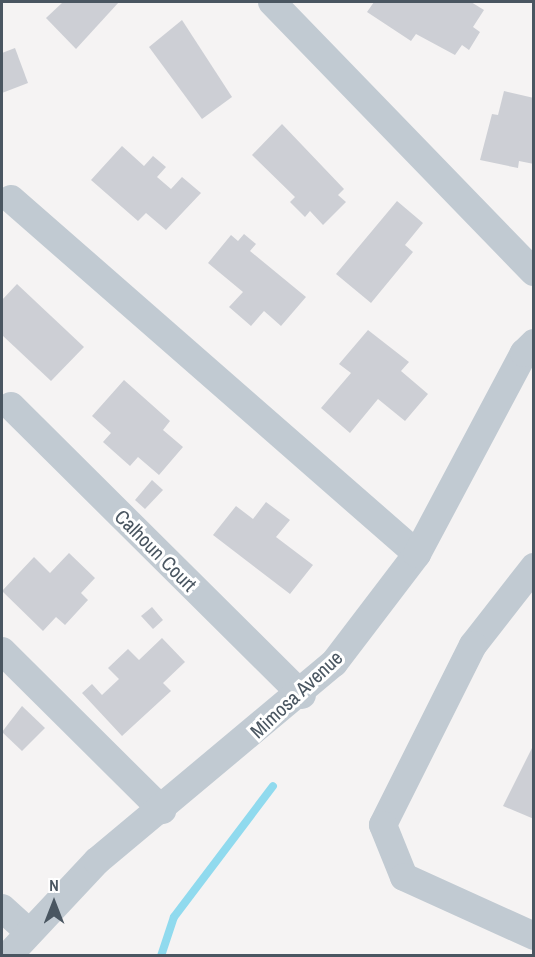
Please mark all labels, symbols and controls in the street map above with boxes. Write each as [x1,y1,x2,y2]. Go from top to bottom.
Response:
street label: Calhoun Court [110,504,202,596]
street label: Mimosa Avenue [245,645,347,743]
north arrow [24,873,84,933]
text: N [49,874,59,896]

